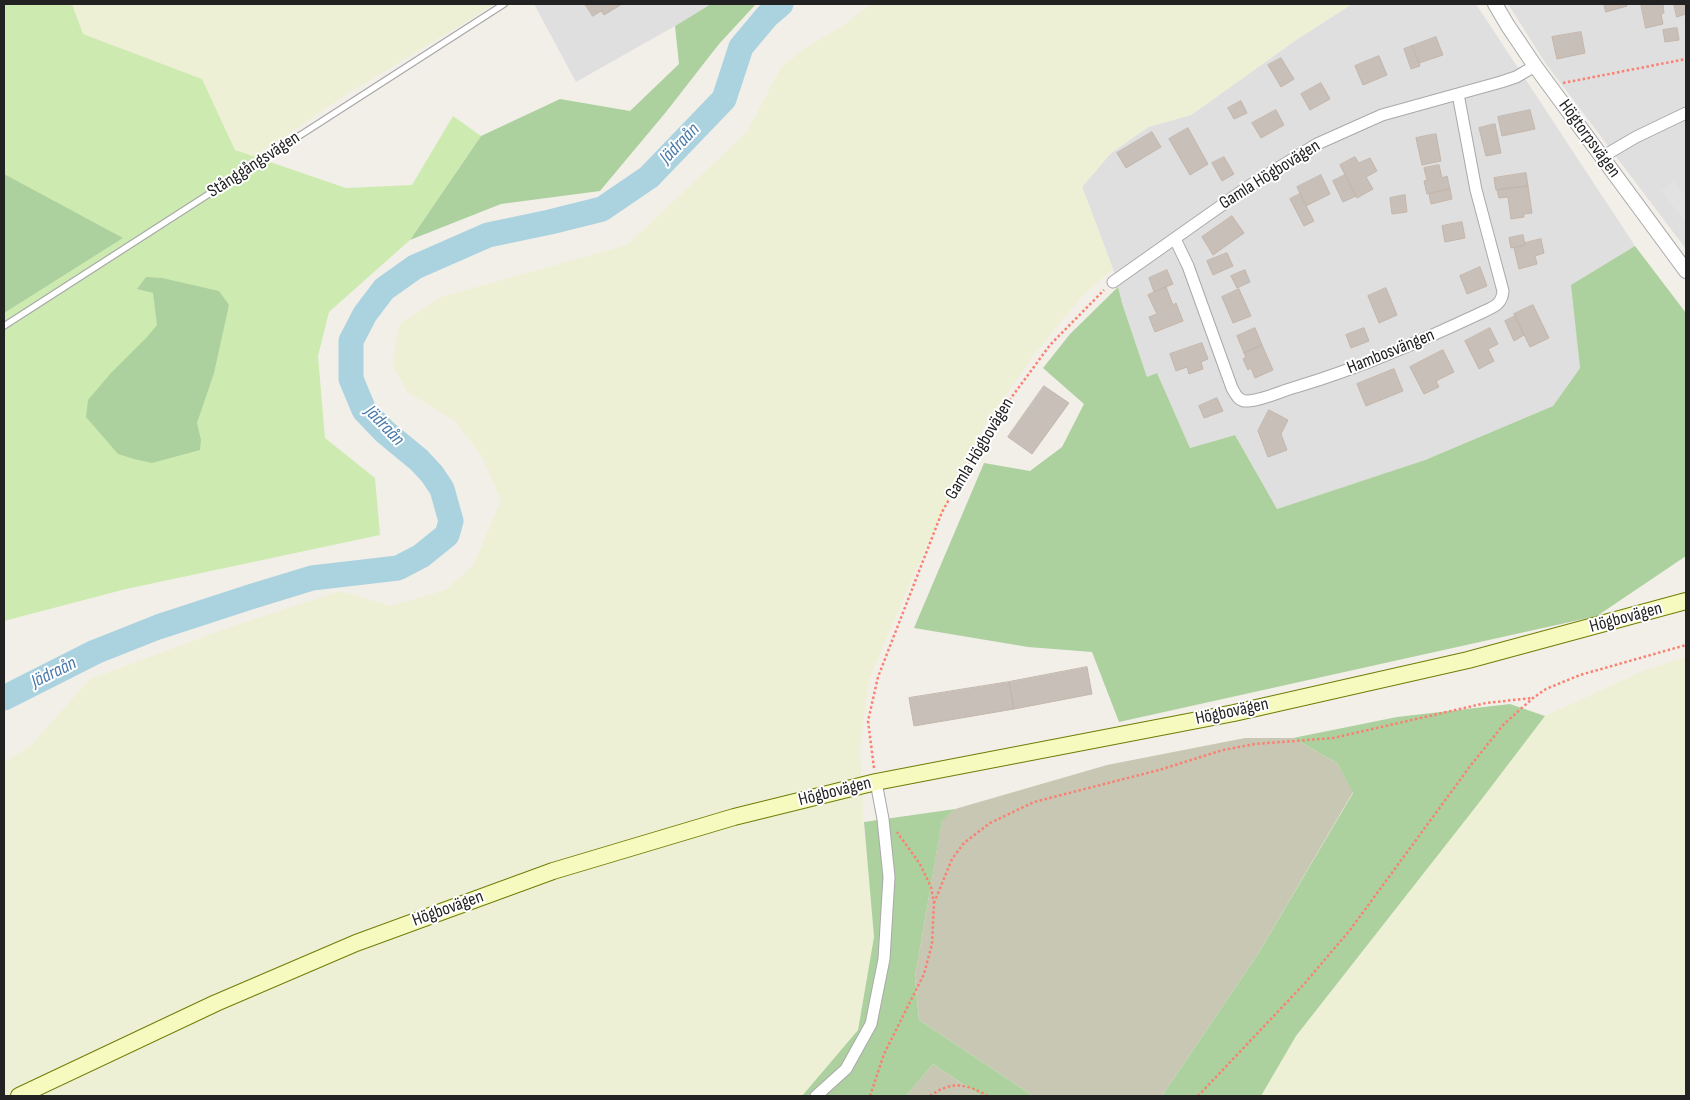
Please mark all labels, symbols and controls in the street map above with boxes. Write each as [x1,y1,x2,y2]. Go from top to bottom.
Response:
street label: Högtorpsvägen [1553,96,1625,182]
water label: Jädraån [655,119,705,169]
street label: Stånggångsvägen [204,127,304,203]
street label: Gamla Högbovägen [1216,135,1324,215]
street label: Hambosvängen [1344,325,1438,379]
street label: Gamla Högbovägen [941,394,1019,504]
water label: Jädraån [359,401,409,451]
street label: Högbovägen [1587,598,1665,638]
water label: Jädraån [28,652,80,694]
street label: Högbovägen [1193,694,1271,730]
street label: Högbovägen [796,773,874,811]
street label: Högbovägen [409,886,487,932]

